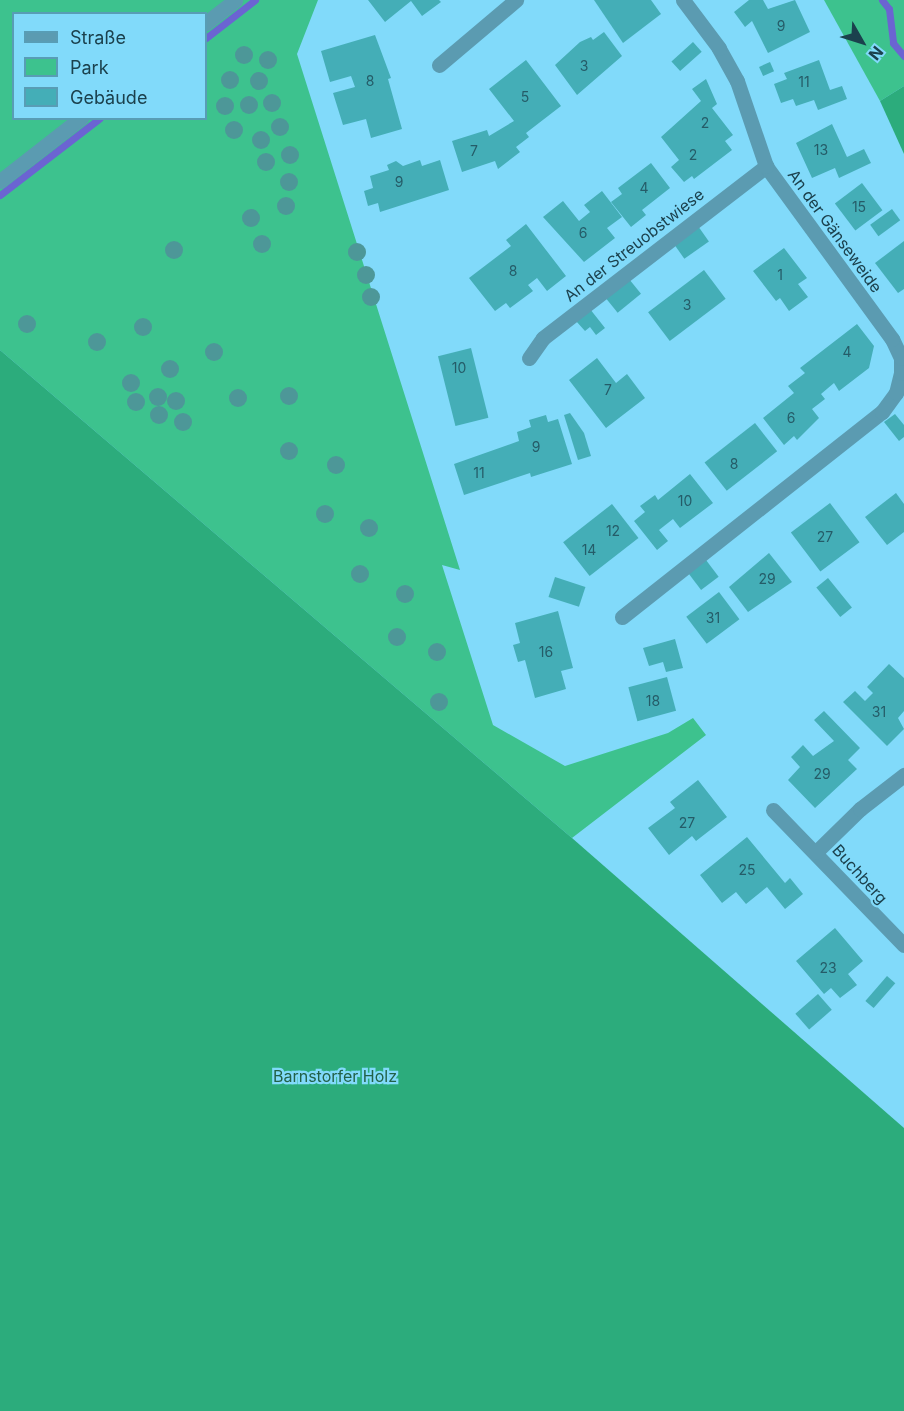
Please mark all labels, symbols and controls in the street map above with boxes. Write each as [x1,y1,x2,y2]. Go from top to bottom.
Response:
legend [12,12,207,120]
north arrow [832,12,892,72]
house number: 9 [777,18,785,34]
text: Straße [70,27,126,48]
text: N [864,42,888,64]
text: Park [70,57,109,78]
house number: 3 [580,58,588,74]
house number: 8 [366,73,374,89]
house number: 11 [798,74,810,90]
text: Gebäude [70,87,147,108]
house number: 5 [521,89,529,105]
house number: 2 [701,115,709,131]
house number: 13 [814,142,828,158]
house number: 7 [470,143,478,159]
house number: 2 [689,147,697,163]
street label: An der Gänseweide [784,166,886,296]
house number: 9 [395,174,403,190]
house number: 4 [639,180,649,196]
street label: An der Streuobstwiese [560,184,708,306]
house number: 15 [852,199,866,215]
house number: 6 [579,225,587,241]
house number: 8 [509,263,517,279]
house number: 1 [777,267,783,283]
house number: 3 [683,297,691,313]
house number: 4 [842,344,852,360]
house number: 10 [452,360,466,376]
house number: 7 [604,382,612,398]
house number: 6 [787,410,795,426]
house number: 9 [532,439,540,455]
house number: 8 [730,456,738,472]
house number: 11 [473,465,485,481]
house number: 10 [678,493,692,509]
house number: 12 [606,523,620,539]
house number: 27 [817,529,833,545]
house number: 14 [582,542,596,558]
house number: 29 [758,571,776,587]
house number: 31 [706,610,720,626]
house number: 16 [539,644,553,660]
house number: 18 [646,693,660,709]
house number: 31 [872,704,886,720]
house number: 29 [813,766,831,782]
house number: 27 [679,815,695,831]
street label: Buchberg [828,840,892,908]
house number: 25 [738,862,756,878]
house number: 23 [819,960,837,976]
park label: Barnstorfer Holz [273,1066,397,1086]

